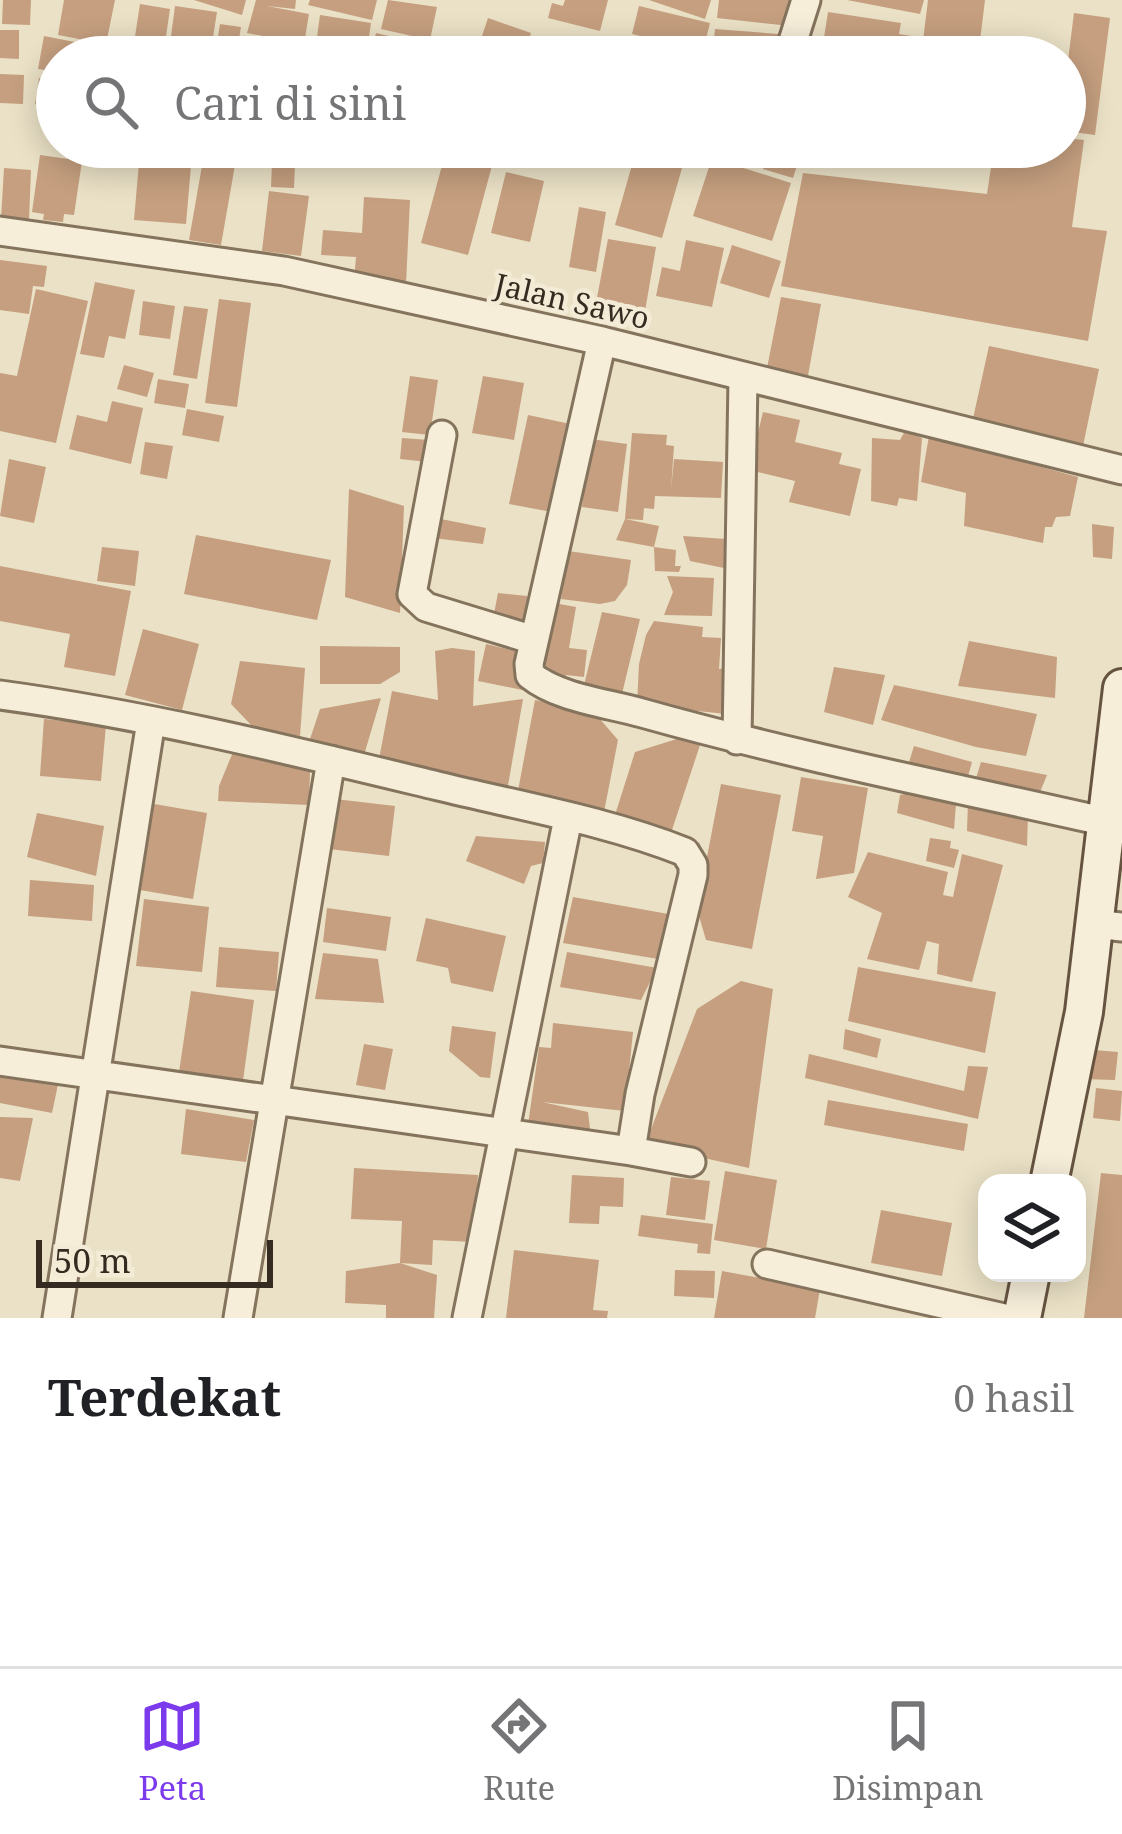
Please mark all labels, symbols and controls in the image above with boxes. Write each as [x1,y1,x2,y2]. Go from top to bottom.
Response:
search box [36,36,1086,168]
icon: search [78,69,144,135]
text: Cari di sini [174,72,406,133]
street label: Jalan Sawo [490,263,654,338]
map controls [978,1174,1086,1282]
button: layers [978,1174,1086,1282]
scale bar [36,1234,273,1287]
text: 50 m [54,1238,131,1283]
text: Terdekat [48,1361,281,1431]
text: 0 hasil [953,1370,1074,1423]
tab: Peta [139,1693,206,1810]
tab: Rute [483,1693,555,1810]
tab: Disimpan [832,1693,983,1810]

